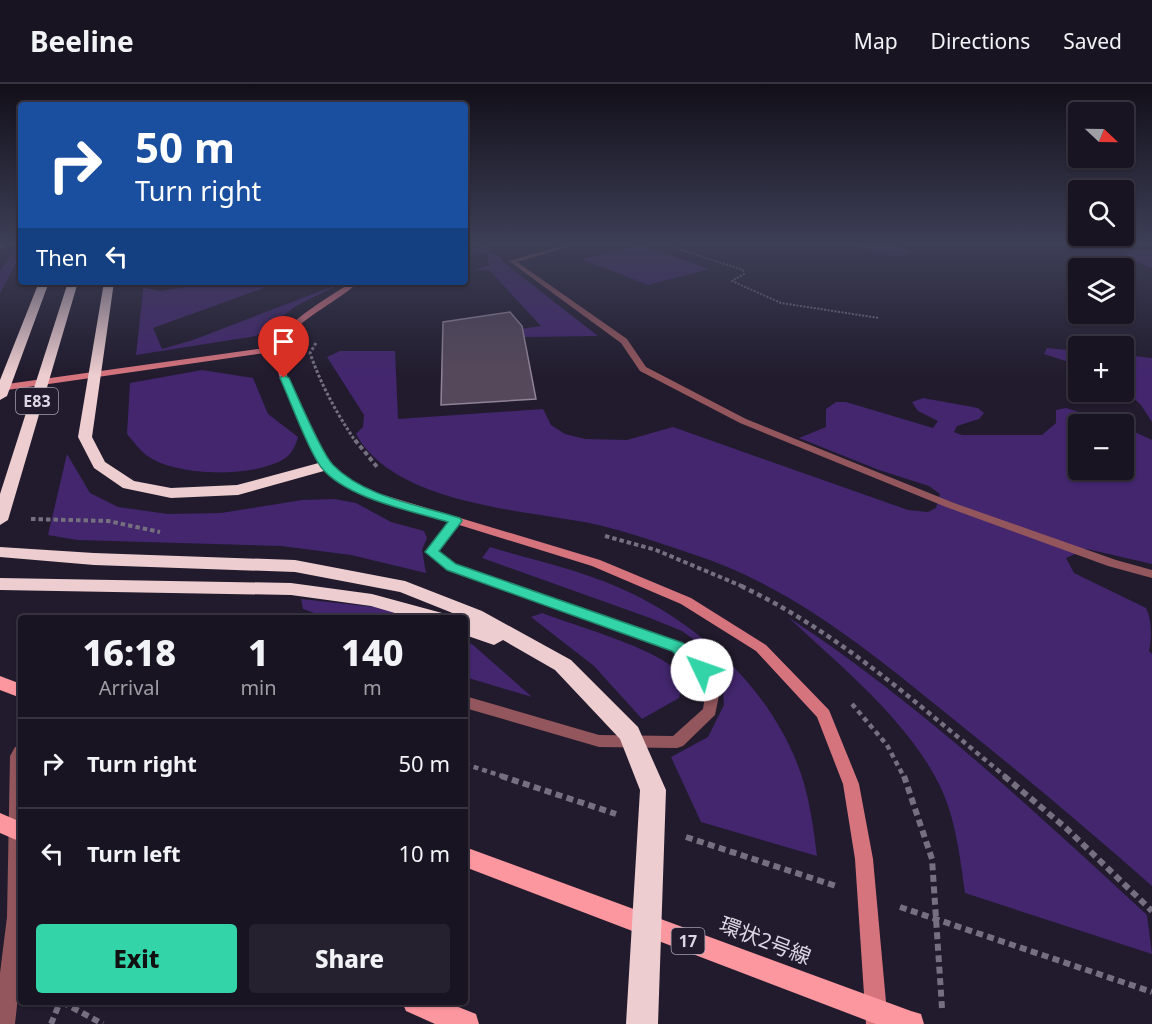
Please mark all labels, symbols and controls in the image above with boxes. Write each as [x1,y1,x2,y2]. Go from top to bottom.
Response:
text: Beeline [30,22,134,60]
text: Map [854,27,898,55]
text: Directions [931,27,1030,55]
text: Saved [1063,27,1122,55]
north arrow [1068,102,1134,168]
map controls [1068,102,1134,480]
text: 50 m [135,118,235,175]
icon: right [36,126,114,204]
text: Turn right [135,172,261,209]
button: search [1068,180,1134,246]
icon: left [100,240,133,273]
text: Then [36,242,88,272]
button: layers [1068,258,1134,324]
pin [258,316,309,378]
icon: arrive [267,325,300,358]
button: + [1068,336,1134,402]
road number: E83 [16,388,58,414]
button: − [1068,414,1134,480]
text: 16:18 [82,628,176,677]
text: 1 [248,628,269,677]
text: 140 [341,628,404,677]
position arrow [670,638,734,702]
text: Arrival [99,674,160,701]
text: min [240,674,277,701]
text: m [363,674,382,701]
icon: right [36,747,69,780]
text: Turn right [87,748,197,778]
text: 50 m [399,748,450,778]
icon: left [36,837,69,870]
text: Turn left [87,838,181,868]
text: 10 m [399,838,450,868]
street label: 環状2号線 [716,910,815,970]
button: Exit [36,924,237,993]
button: Share [249,924,450,993]
road number: 17 [672,928,704,954]

